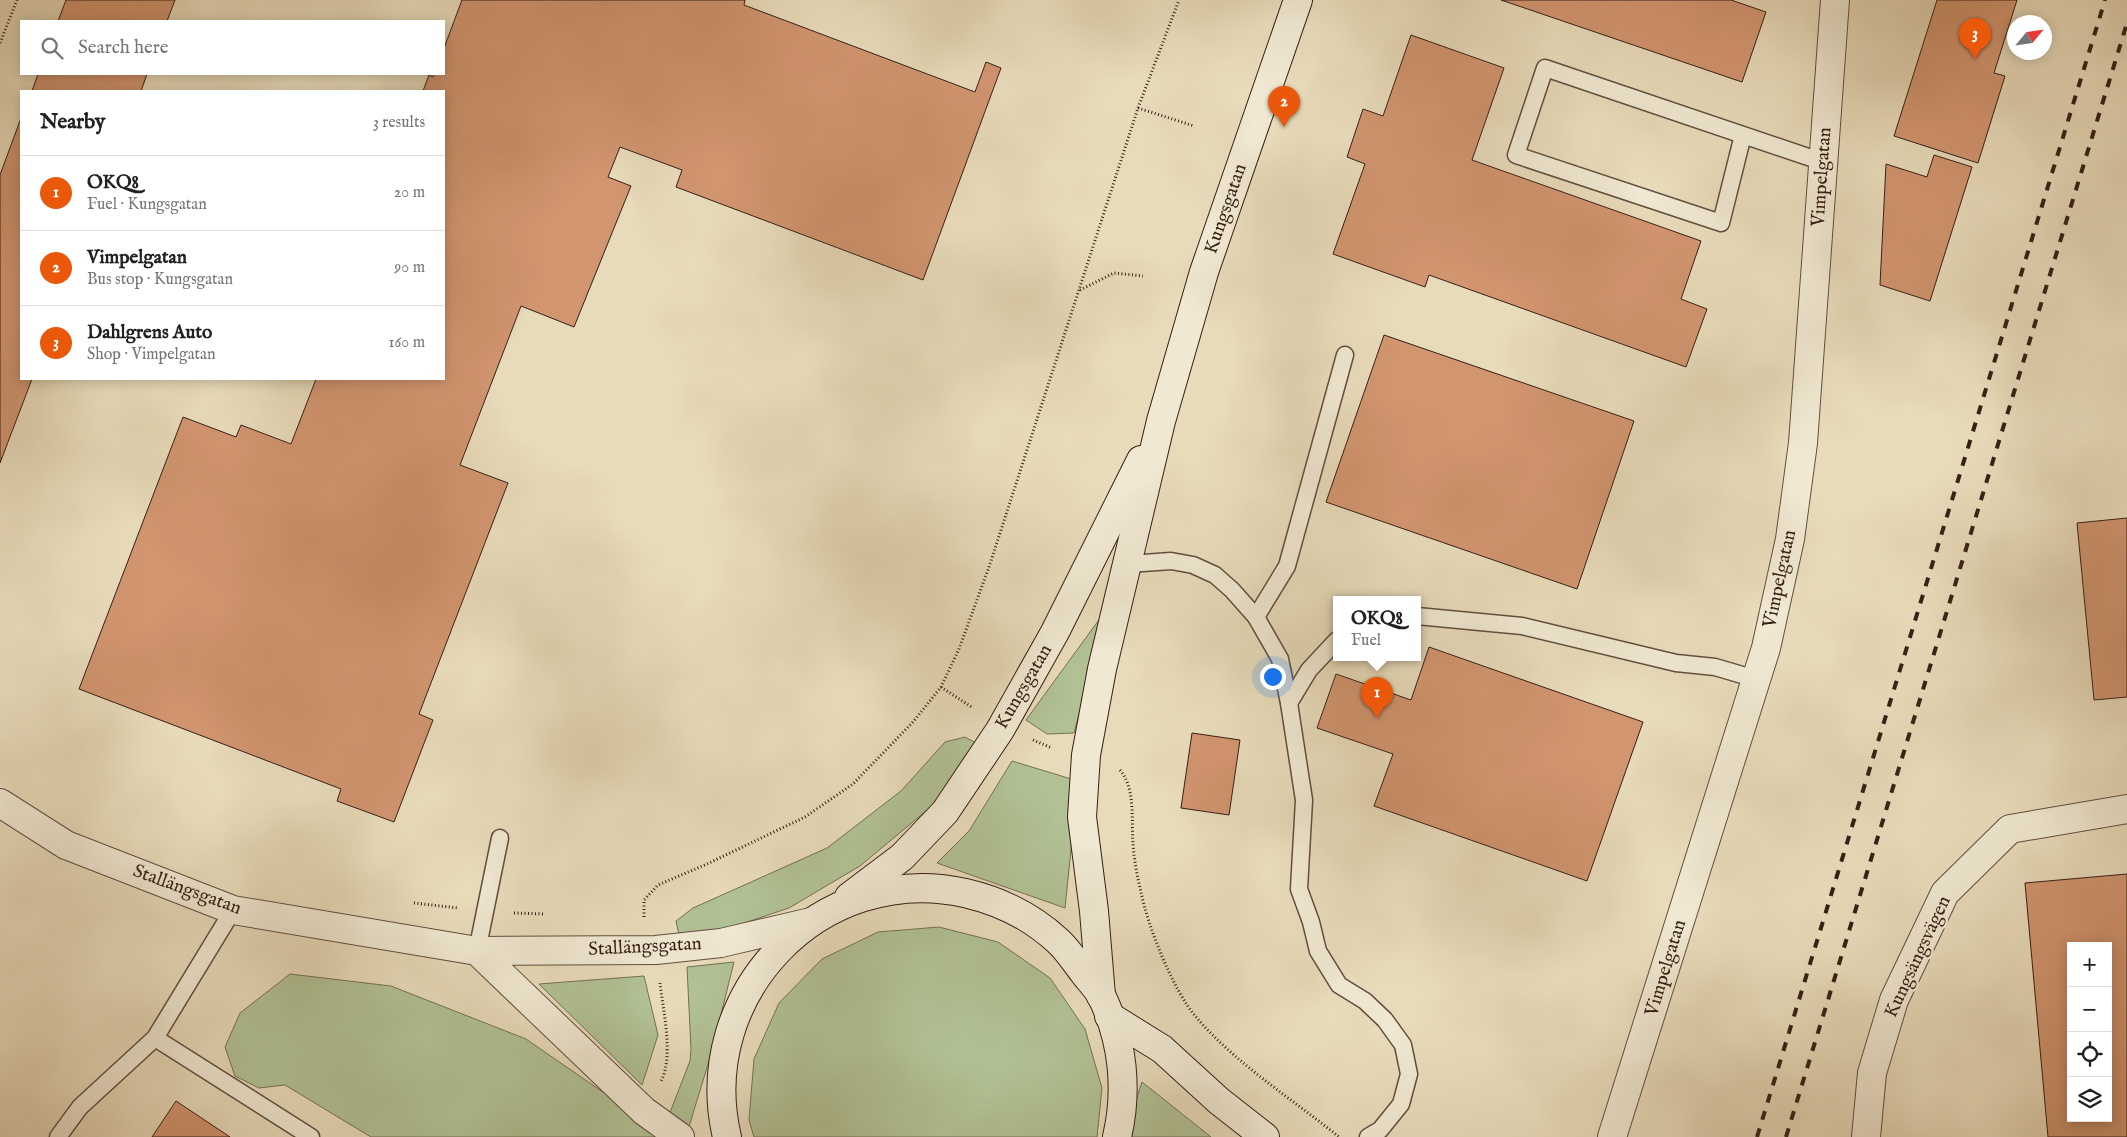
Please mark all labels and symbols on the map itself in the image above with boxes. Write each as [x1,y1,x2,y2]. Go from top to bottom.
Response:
north arrow [2007,15,2052,60]
pin: 3 [1959,18,1991,59]
pin: 2 [1268,86,1300,127]
street label: Vimpelgatan [1806,126,1837,229]
street label: Kungsgatan [1199,161,1253,257]
street label: Vimpelgatan [1758,528,1802,631]
street label: Kungsgatan [990,640,1058,734]
your location [1260,664,1286,690]
pin: 1 [1361,677,1393,718]
street label: Stallängsgatan [130,859,244,921]
street label: Kungsängsvägen [1879,892,1957,1022]
street label: Vimpelgatan [1640,917,1692,1020]
street label: Stallängsgatan [588,932,702,962]

